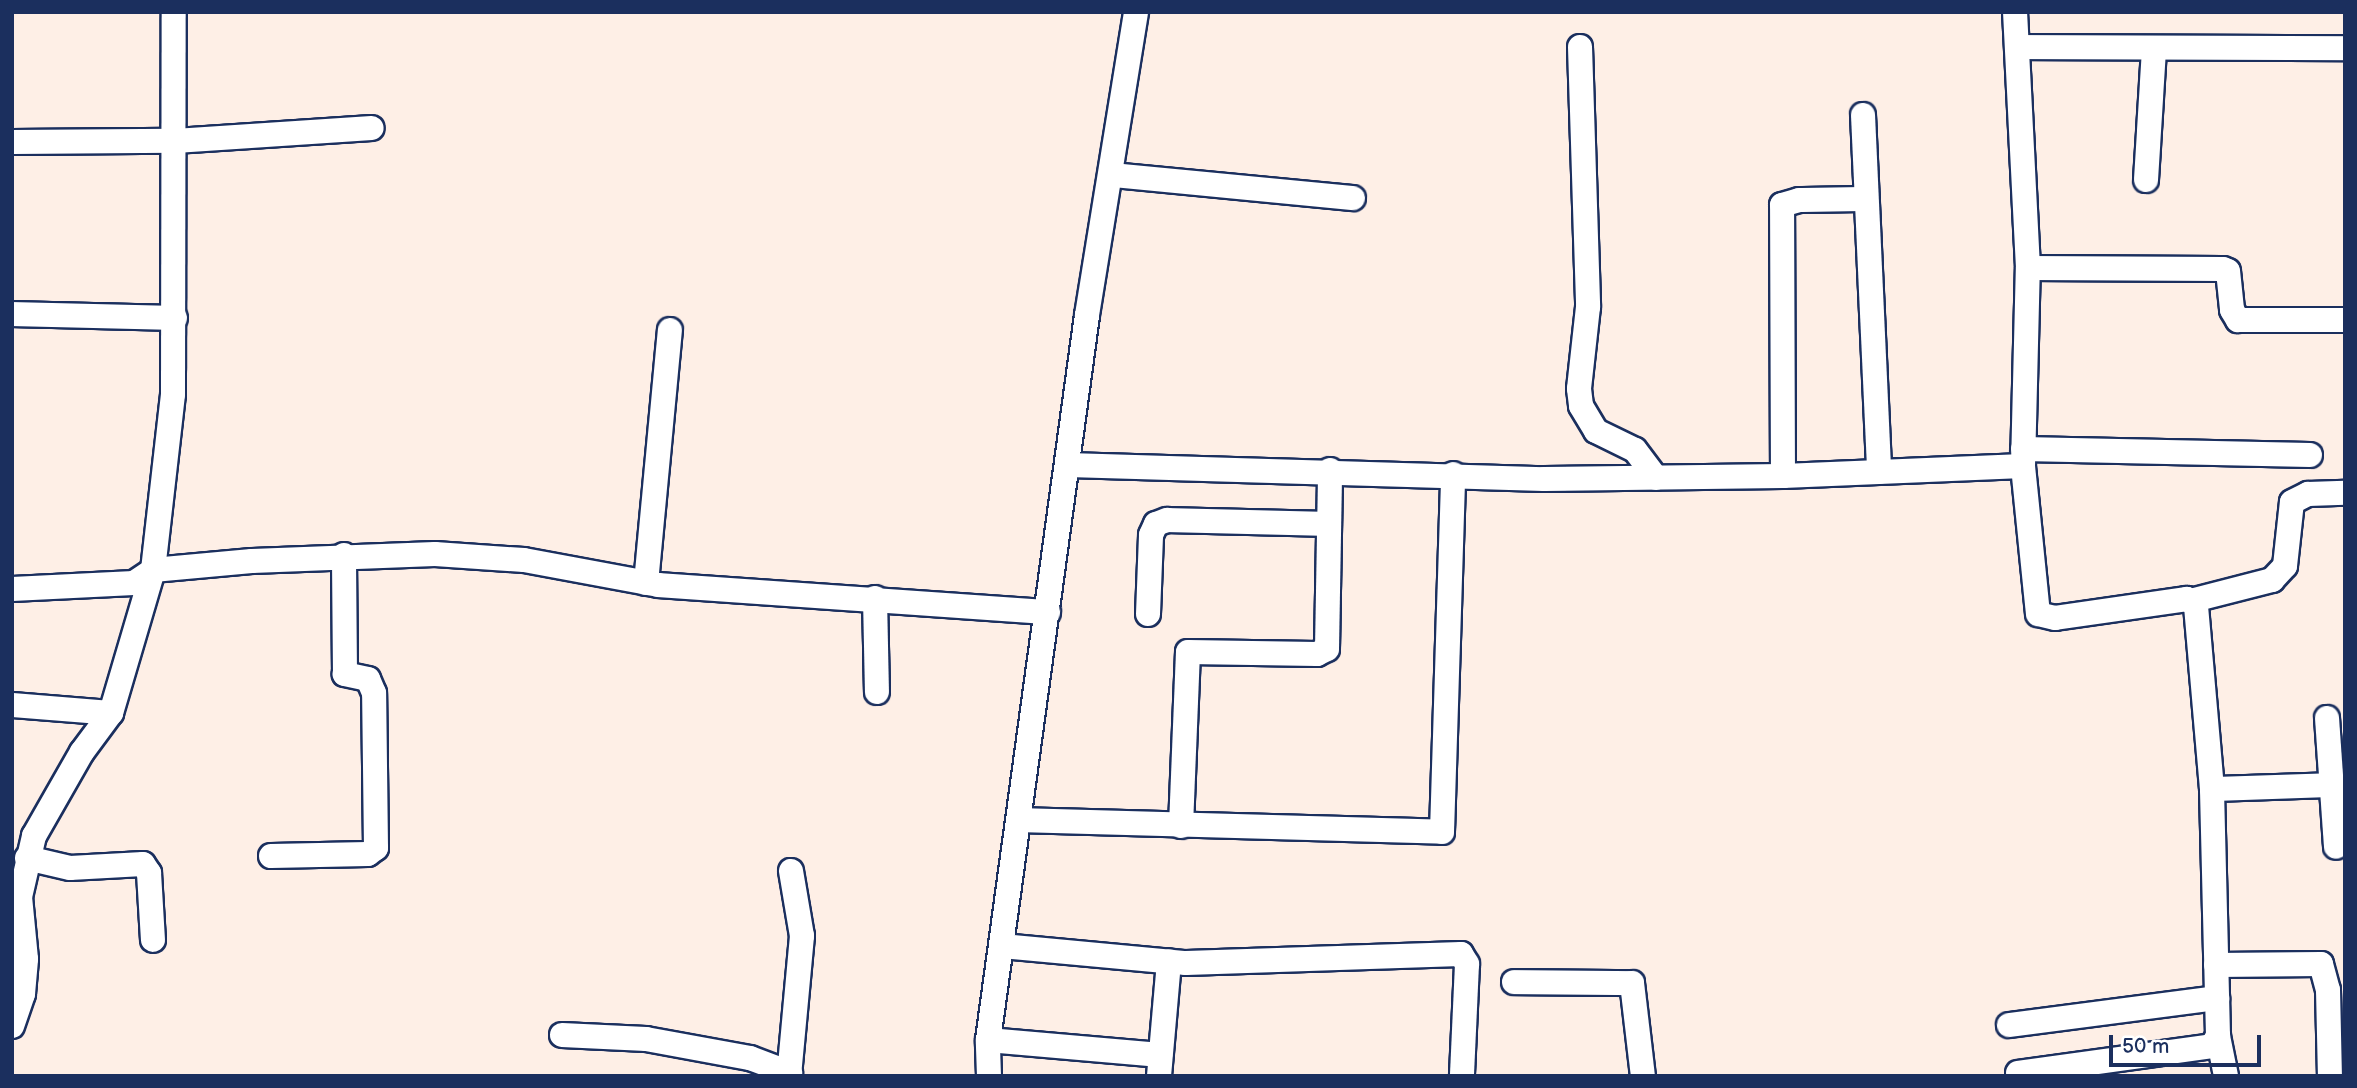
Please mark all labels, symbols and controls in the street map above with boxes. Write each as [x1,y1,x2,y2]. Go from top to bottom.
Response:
scale bar [2112,1021,2264,1066]
text: 50 m [2122,1034,2169,1059]

